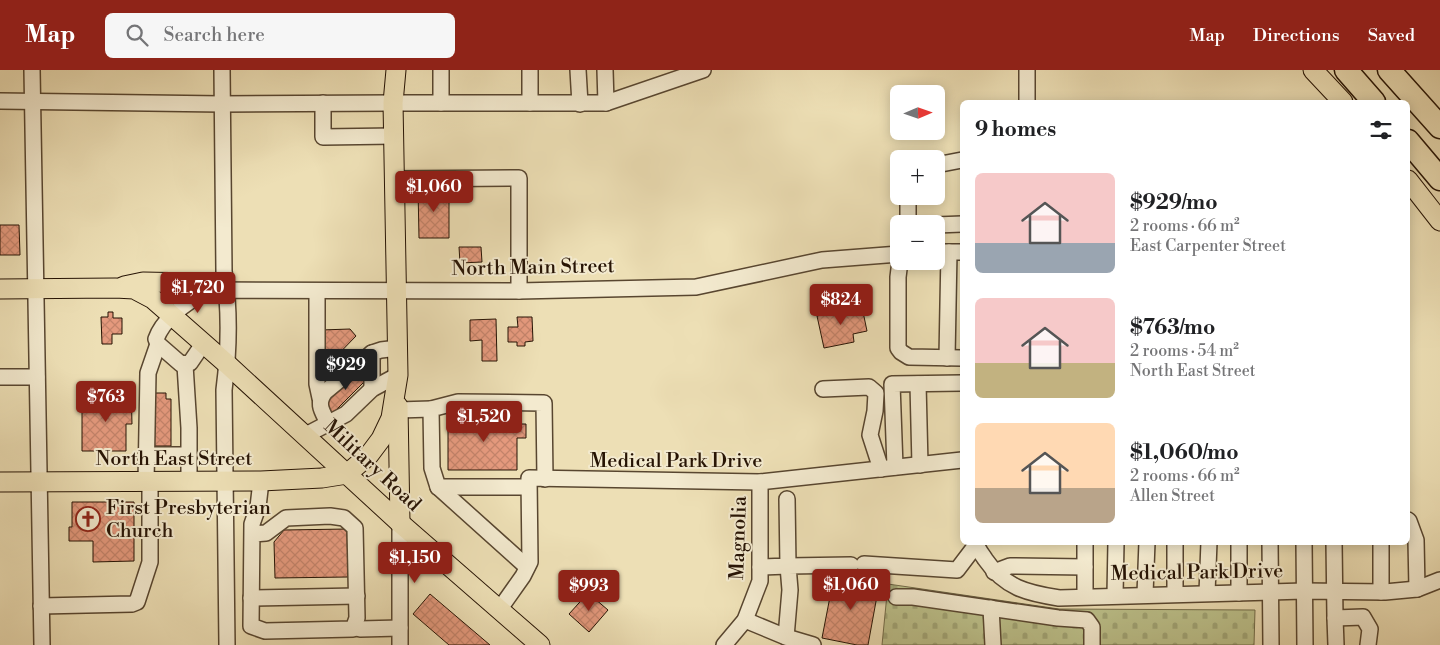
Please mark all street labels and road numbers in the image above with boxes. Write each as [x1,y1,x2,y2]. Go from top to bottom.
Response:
street label: North Main Street [451,254,615,282]
street label: Military Road [318,415,426,518]
street label: North East Street [96,447,252,472]
street label: Medical Park Drive [590,449,762,474]
street label: Magnolia [725,495,753,580]
street label: Medical Park Drive [1110,559,1284,587]

